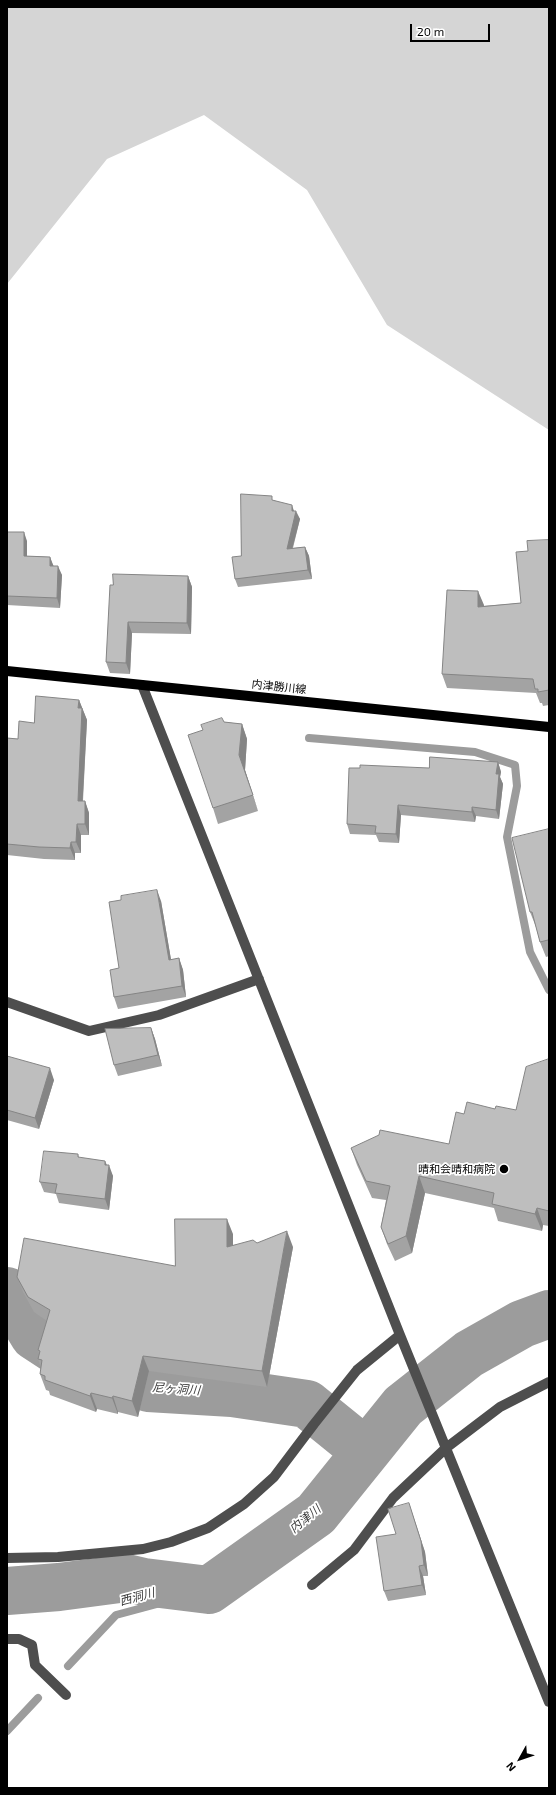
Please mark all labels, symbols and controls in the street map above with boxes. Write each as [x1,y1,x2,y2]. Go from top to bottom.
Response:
scale bar [412,16,492,42]
text: 20 m [417,24,444,38]
street label: 内津勝川線 [251,678,307,696]
place label: 晴和会晴和病院 [418,1162,495,1176]
marker: 晴和会晴和病院 [498,1163,510,1175]
water label: 尼ヶ洞川 [152,1380,200,1398]
water label: 内津川 [287,1502,323,1536]
water label: 西洞川 [118,1585,156,1609]
north arrow [500,1739,540,1779]
text: N [503,1760,518,1774]

